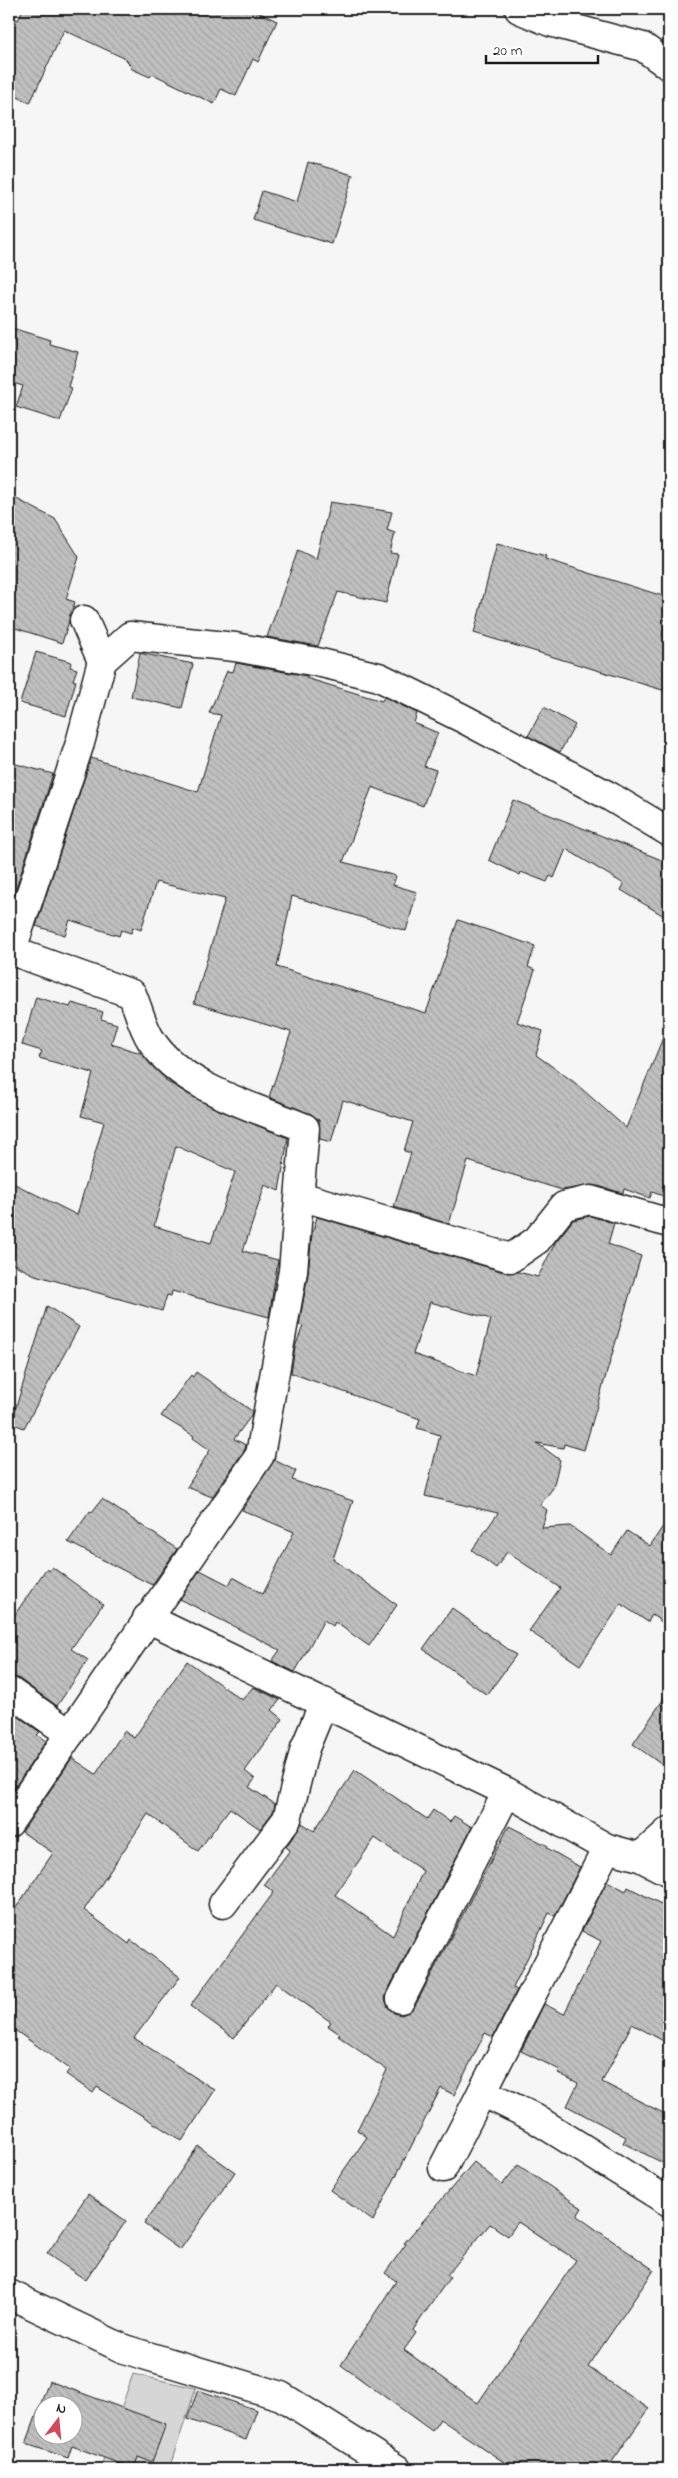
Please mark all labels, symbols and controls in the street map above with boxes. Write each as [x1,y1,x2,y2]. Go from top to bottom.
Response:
scale bar [486,32,598,64]
text: 20 m [493,40,523,62]
north arrow [32,2396,82,2446]
text: N [54,2398,69,2420]

